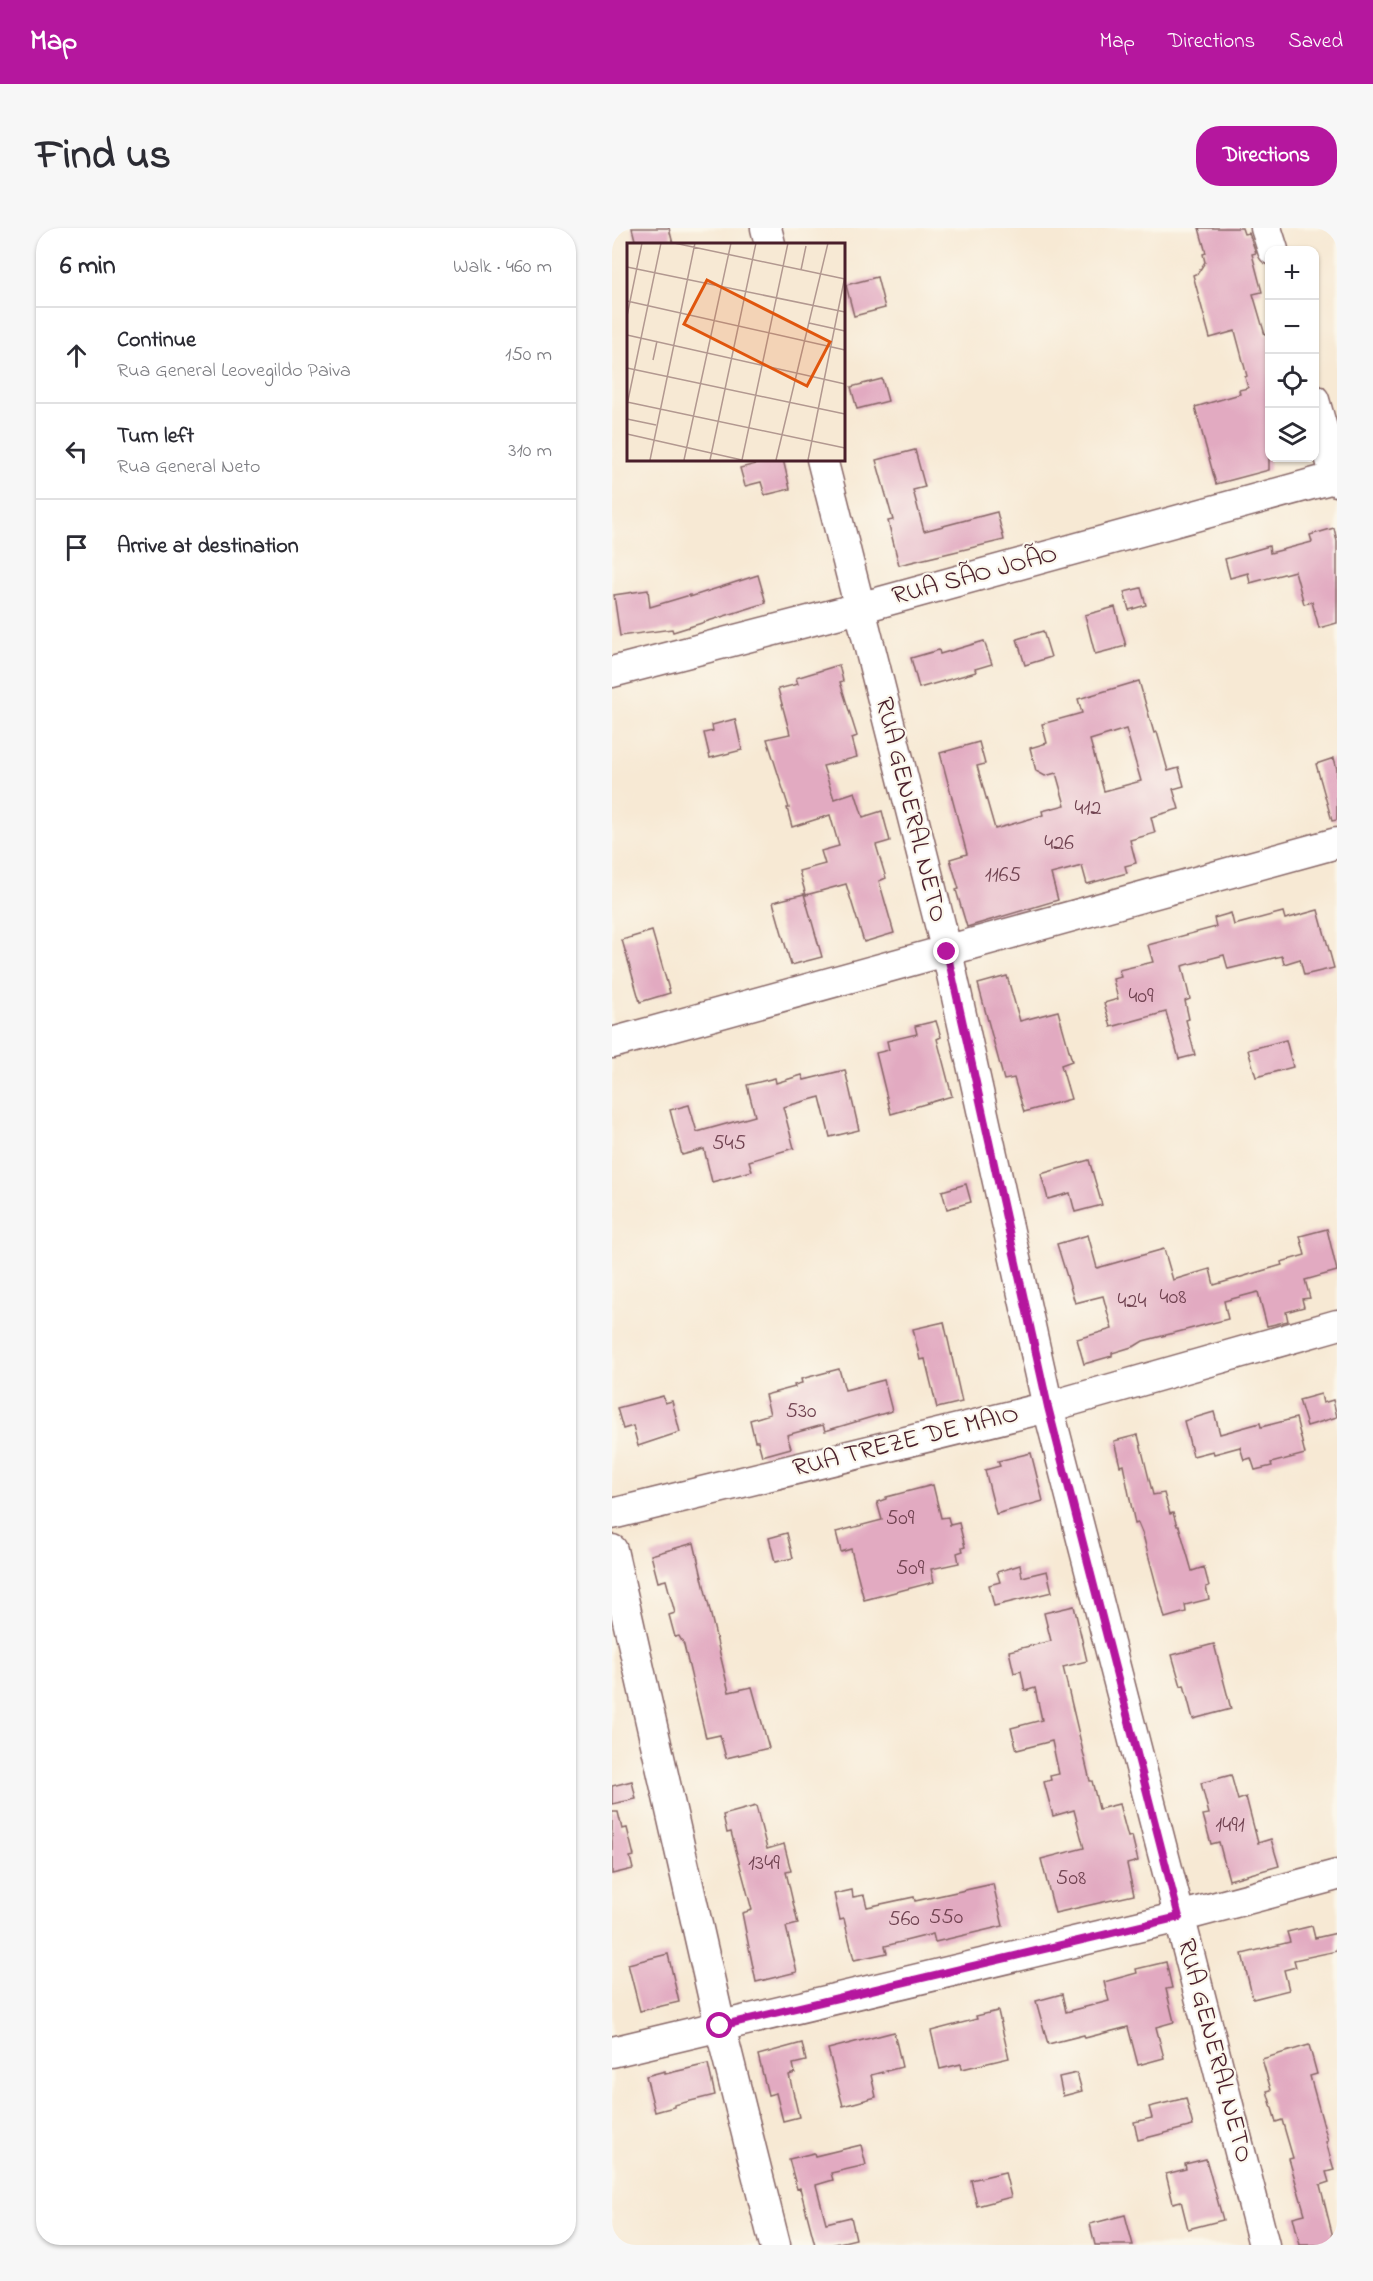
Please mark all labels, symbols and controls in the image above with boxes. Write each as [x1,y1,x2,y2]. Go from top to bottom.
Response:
text: Map [30,22,77,63]
text: Map [1099,27,1135,57]
text: Directions [1168,27,1255,57]
text: Saved [1288,27,1343,57]
text: Find us [36,126,171,187]
button: Directions [1196,126,1337,186]
inset map [627,243,844,460]
map controls [1265,246,1319,462]
button: + [1265,246,1319,300]
text: 6 min [60,248,116,286]
text: Walk · 460 m [453,253,552,282]
button: − [1265,300,1319,354]
text: Continue [117,325,196,357]
icon: ahead [60,339,93,372]
text: 150 m [505,341,552,370]
button: locate [1265,354,1319,408]
text: Rua General Leovegildo Paiva [117,357,351,386]
button: layers [1265,408,1319,462]
text: Turn left [117,421,194,453]
icon: left [60,435,93,468]
text: 310 m [508,437,552,466]
text: Rua General Neto [117,453,261,482]
icon: arrive [60,531,93,564]
text: Arrive at destination [117,531,299,563]
street label: RUA SÃO JOÃO [888,536,1062,616]
street label: RUA GENERAL NETO [864,694,956,926]
house number: 412 [1075,793,1102,825]
house number: 426 [1044,828,1074,860]
house number: 1165 [985,860,1021,892]
route end [933,938,959,964]
house number: 409 [1128,981,1154,1013]
house number: 545 [712,1128,746,1160]
house number: 408 [1160,1282,1186,1314]
house number: 424 [1117,1286,1147,1318]
house number: 530 [785,1396,817,1428]
street label: RUA TREZE DE MAIO [789,1396,1023,1488]
house number: 509 [886,1503,915,1535]
house number: 509 [896,1553,925,1585]
house number: 1491 [1215,1810,1245,1842]
house number: 1349 [748,1848,780,1880]
house number: 508 [1056,1863,1086,1895]
house number: 550 [929,1902,963,1934]
house number: 560 [888,1904,920,1936]
street label: RUA GENERAL NETO [1166,1935,1262,2167]
route start [706,2012,732,2038]

